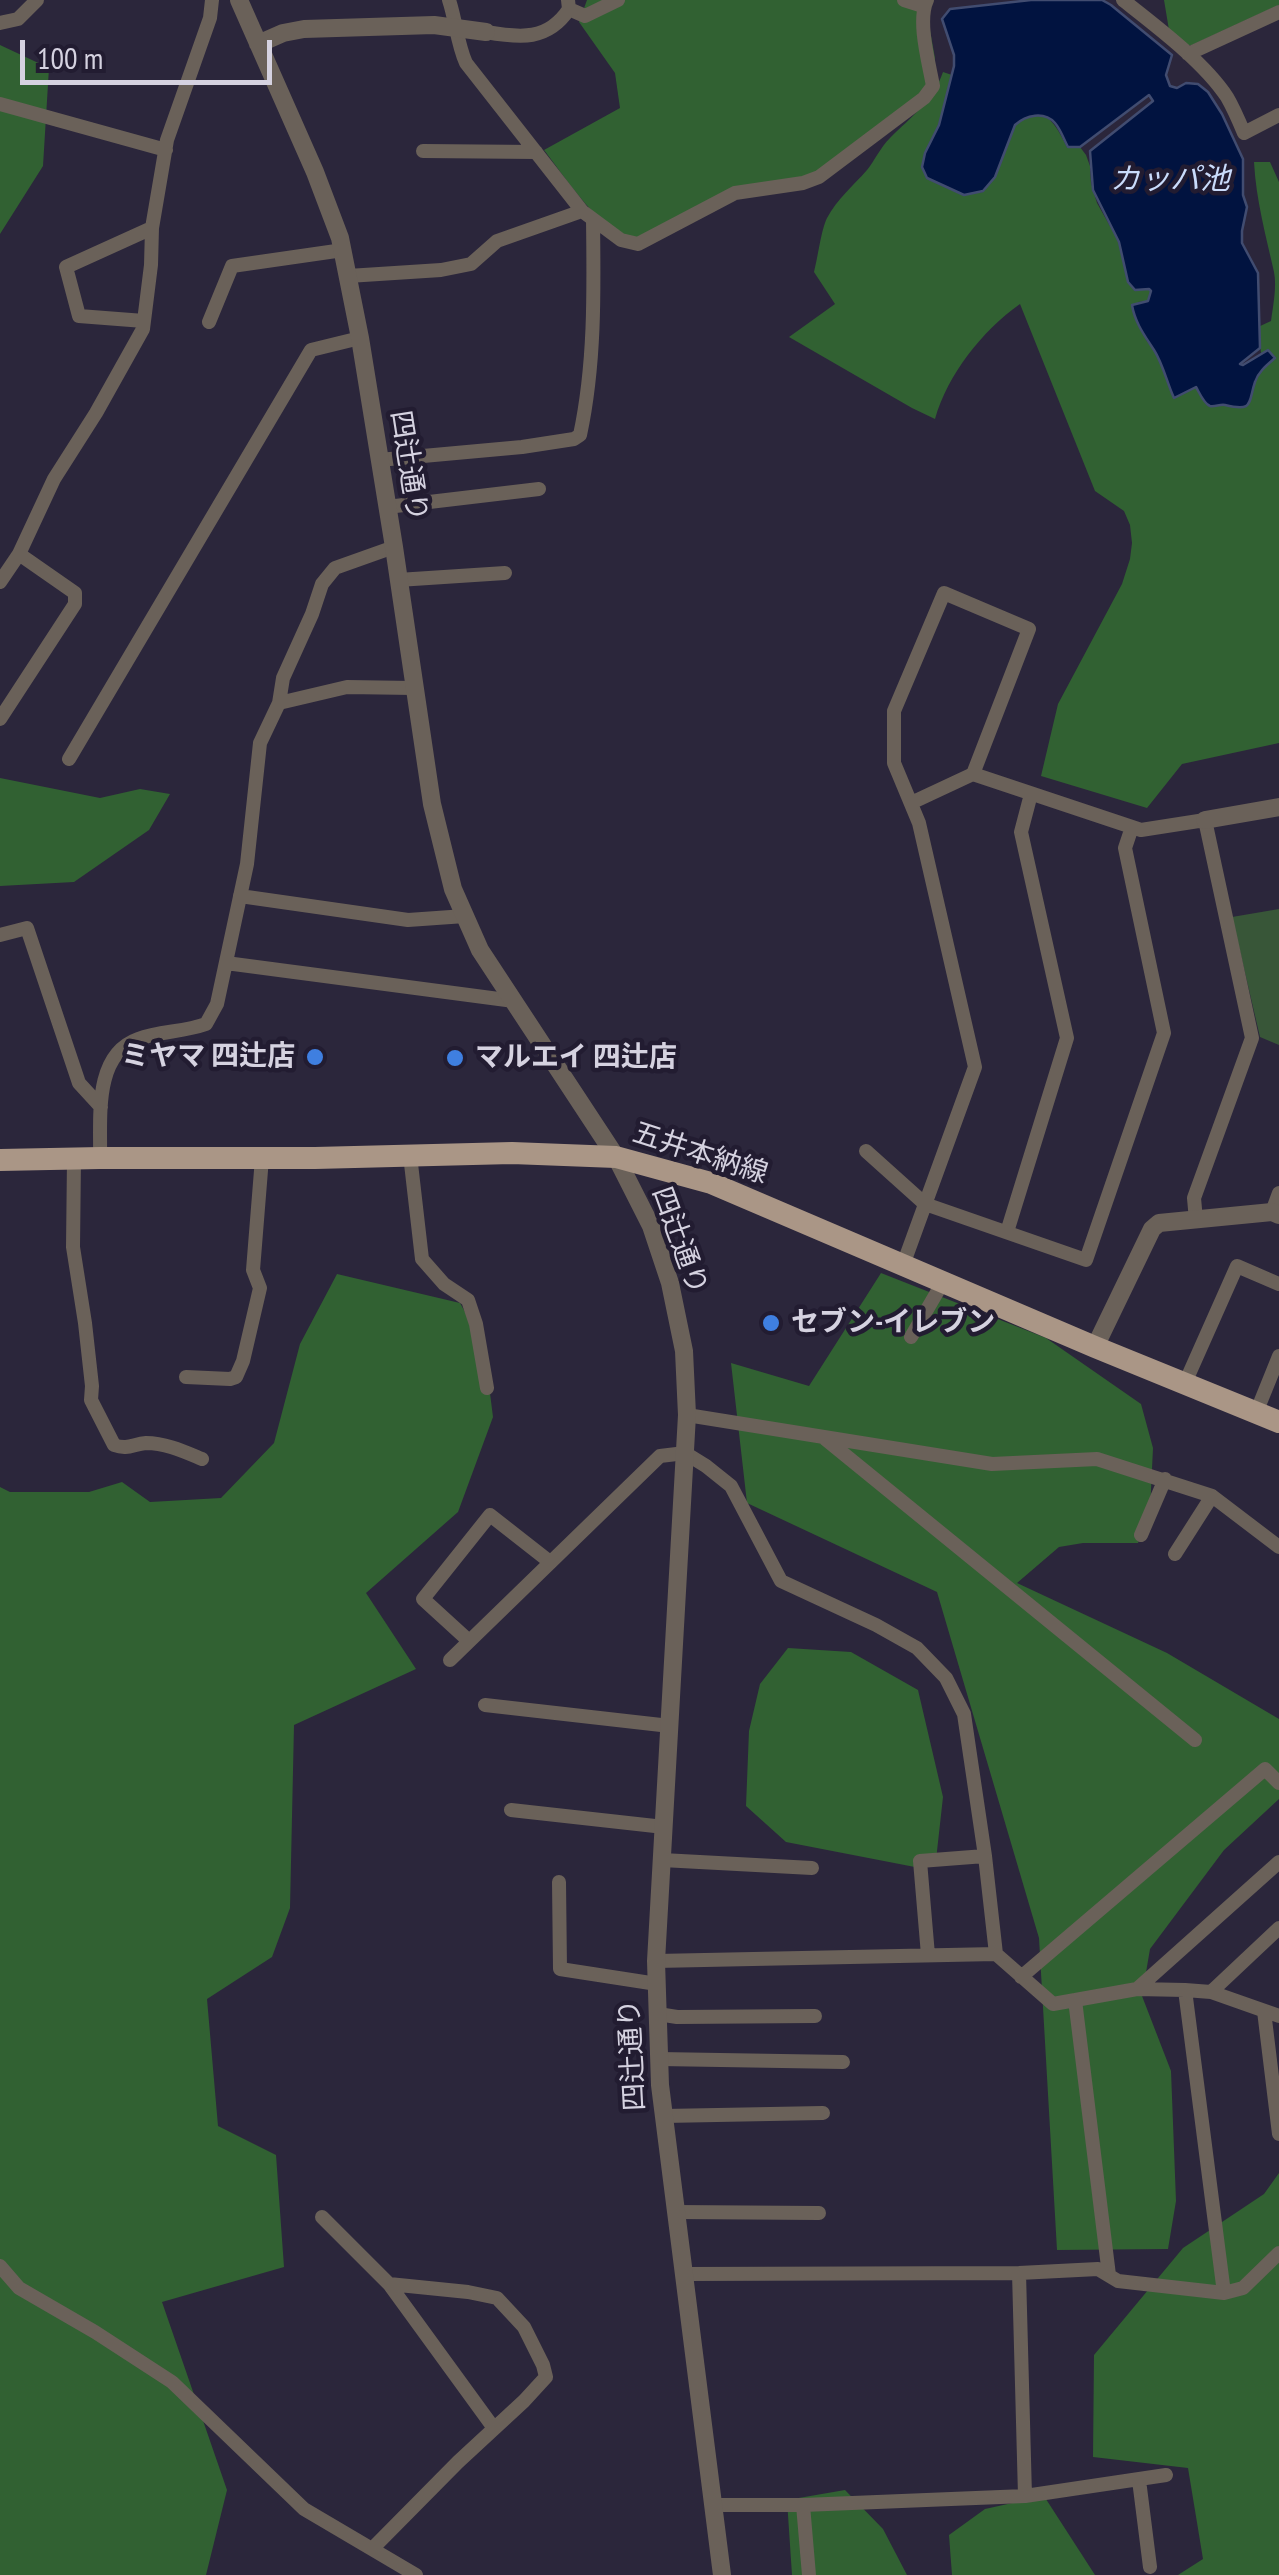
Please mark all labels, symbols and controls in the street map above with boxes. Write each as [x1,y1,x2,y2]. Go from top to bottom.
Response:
scale bar [25,20,278,82]
text: 100 m [37,38,103,77]
water label: カッパ池 [1110,162,1230,198]
street label: 四辻通り [383,408,433,524]
place label: ミヤマ 四辻店 [121,1040,295,1074]
place label: マルエイ 四辻店 [475,1041,677,1075]
marker: ミヤマ 四辻店 [304,1046,326,1068]
marker: マルエイ 四辻店 [444,1047,466,1069]
street label: 五井本納線 [628,1116,772,1192]
street label: 四辻通り [644,1183,714,1299]
place label: セブン-イレブン [791,1306,995,1340]
marker: セブン-イレブン [760,1312,782,1334]
street label: 四辻通り [613,1998,653,2112]

